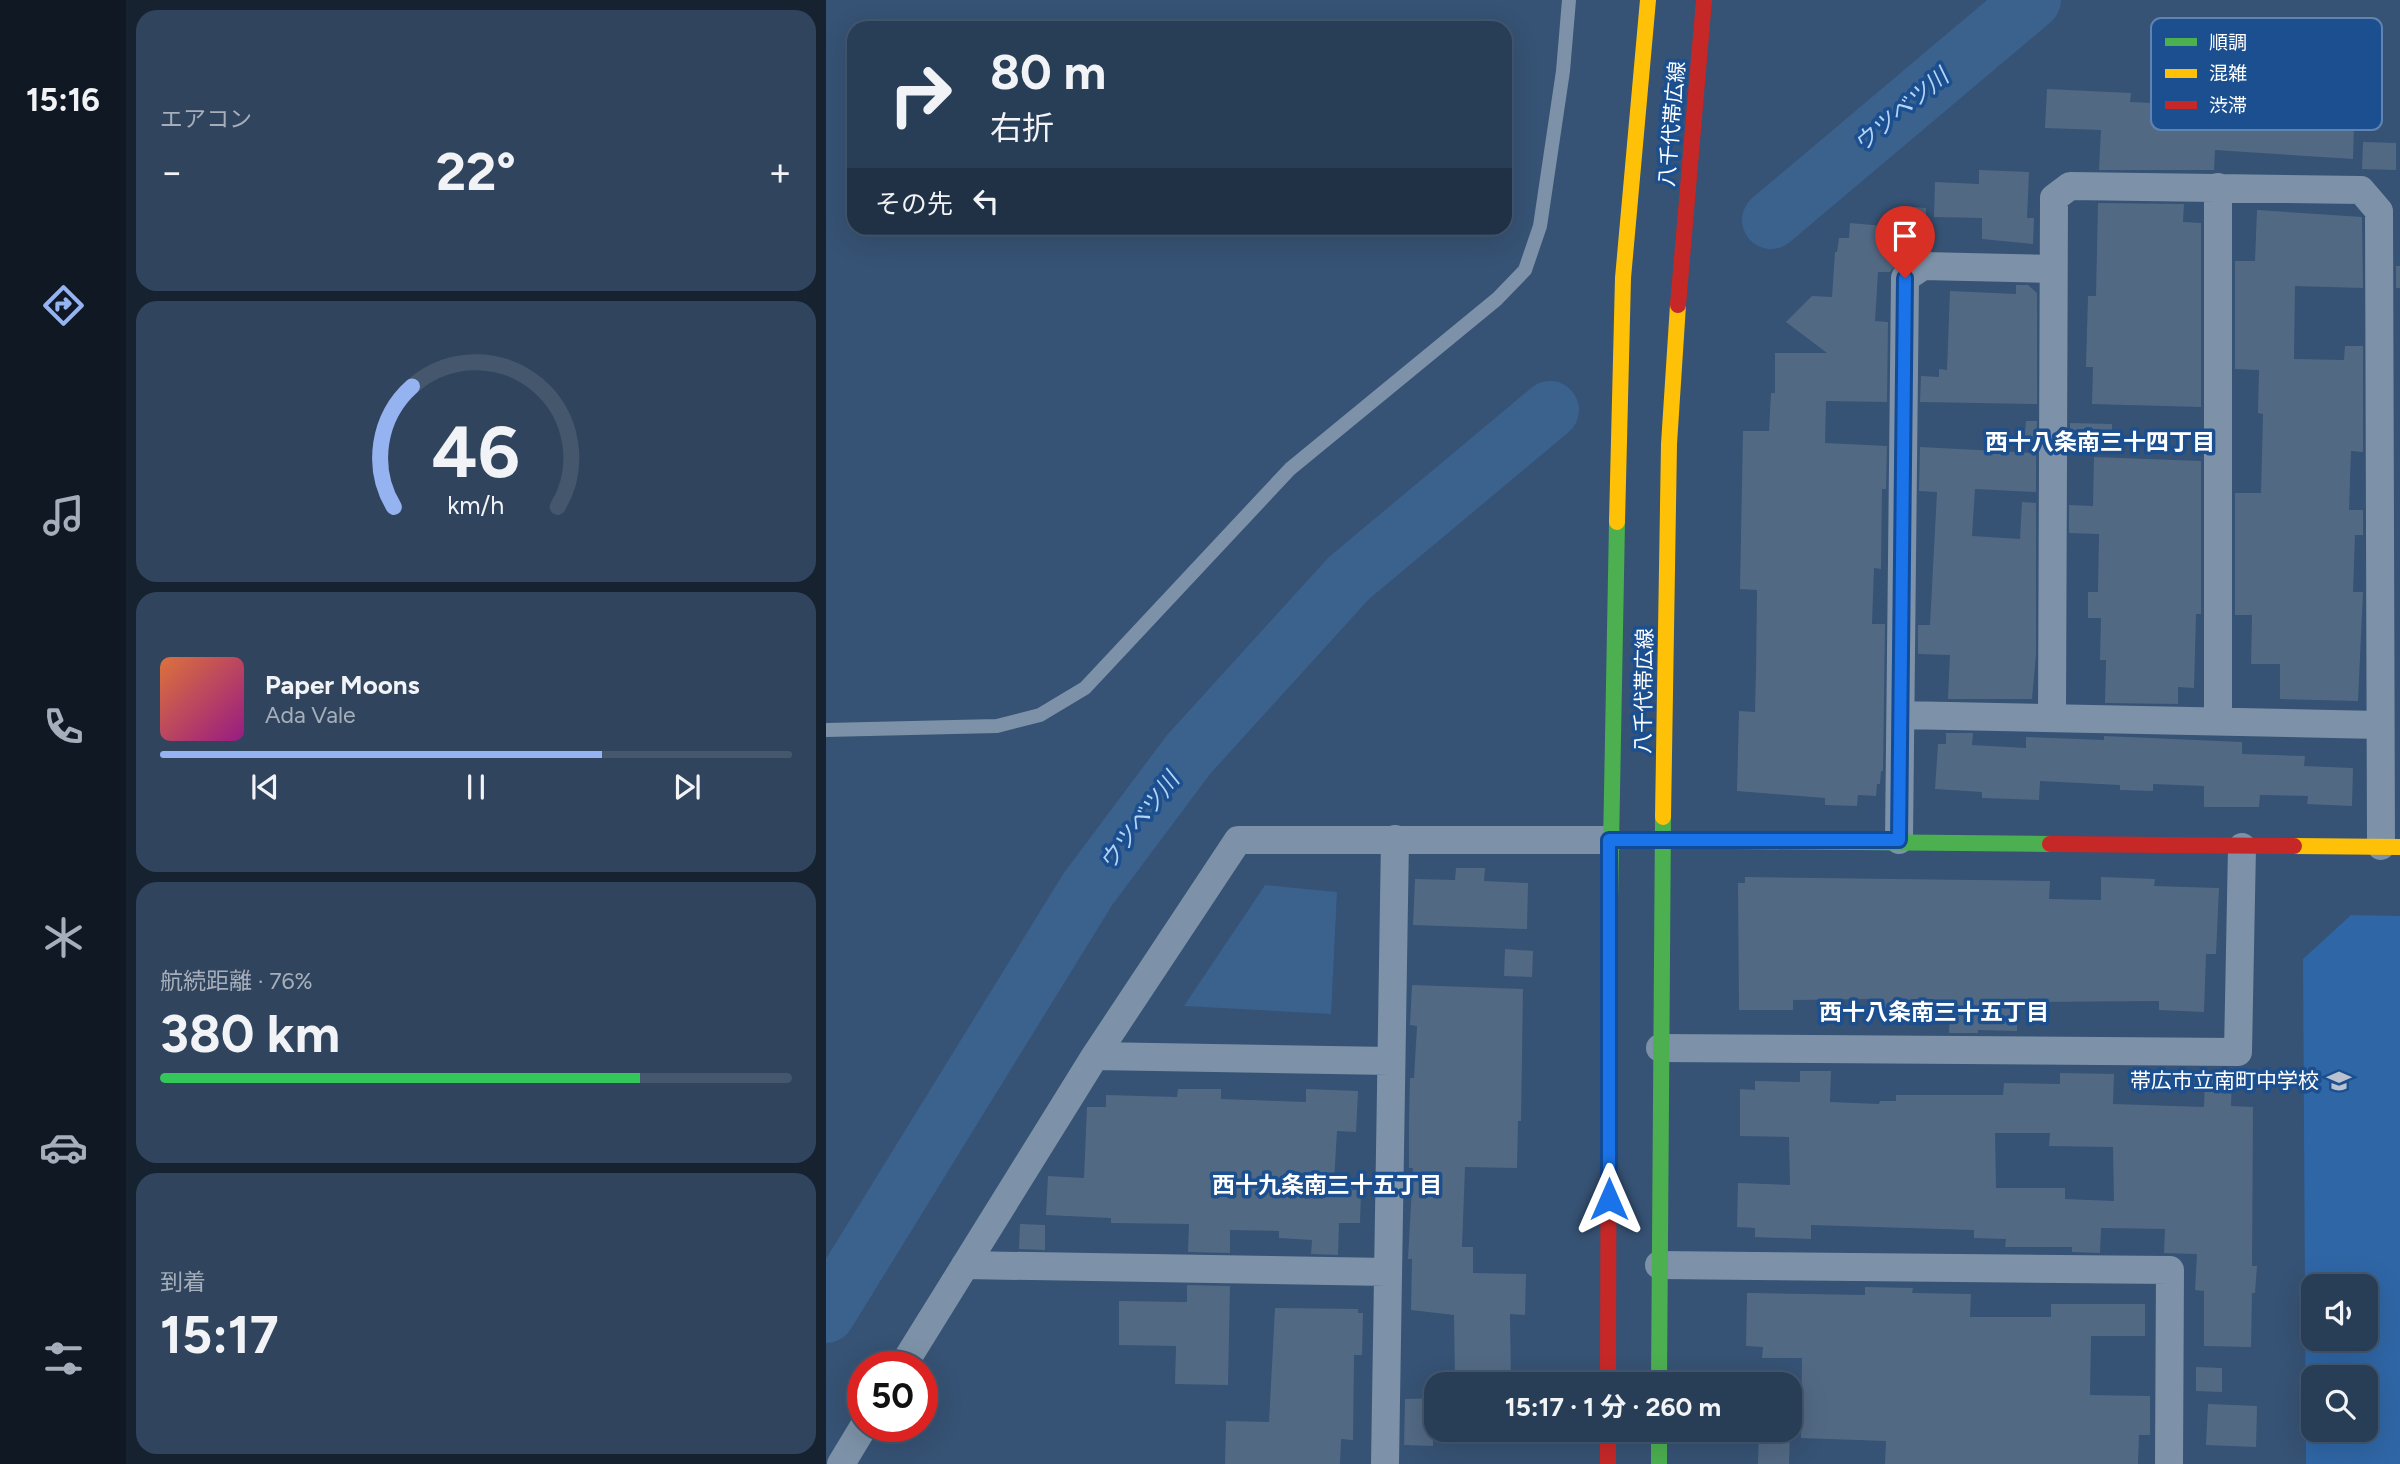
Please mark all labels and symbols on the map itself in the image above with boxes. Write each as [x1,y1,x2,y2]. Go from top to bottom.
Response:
legend [2151,18,2382,130]
text: 順調 [2209,31,2247,54]
street label: 八千代帯広線 [1654,60,1689,188]
water label: ウツベツ川 [1848,60,1956,158]
text: 混雑 [2209,62,2247,85]
text: 渋滞 [2209,94,2247,117]
pin [1875,206,1935,278]
district label: 西十八条南三十四丁目 [1985,428,2215,456]
street label: 八千代帯広線 [1630,628,1657,754]
water label: ウツベツ川 [1093,764,1187,875]
district label: 西十八条南三十五丁目 [1819,998,2049,1026]
school or university icon: 帯広市立南町中学校 [2325,1067,2353,1095]
place label: 帯広市立南町中学校 [2130,1068,2319,1093]
position arrow [1572,1162,1646,1236]
district label: 西十九条南三十五丁目 [1212,1171,1442,1199]
speed limit sign: 50 [847,1351,938,1442]

